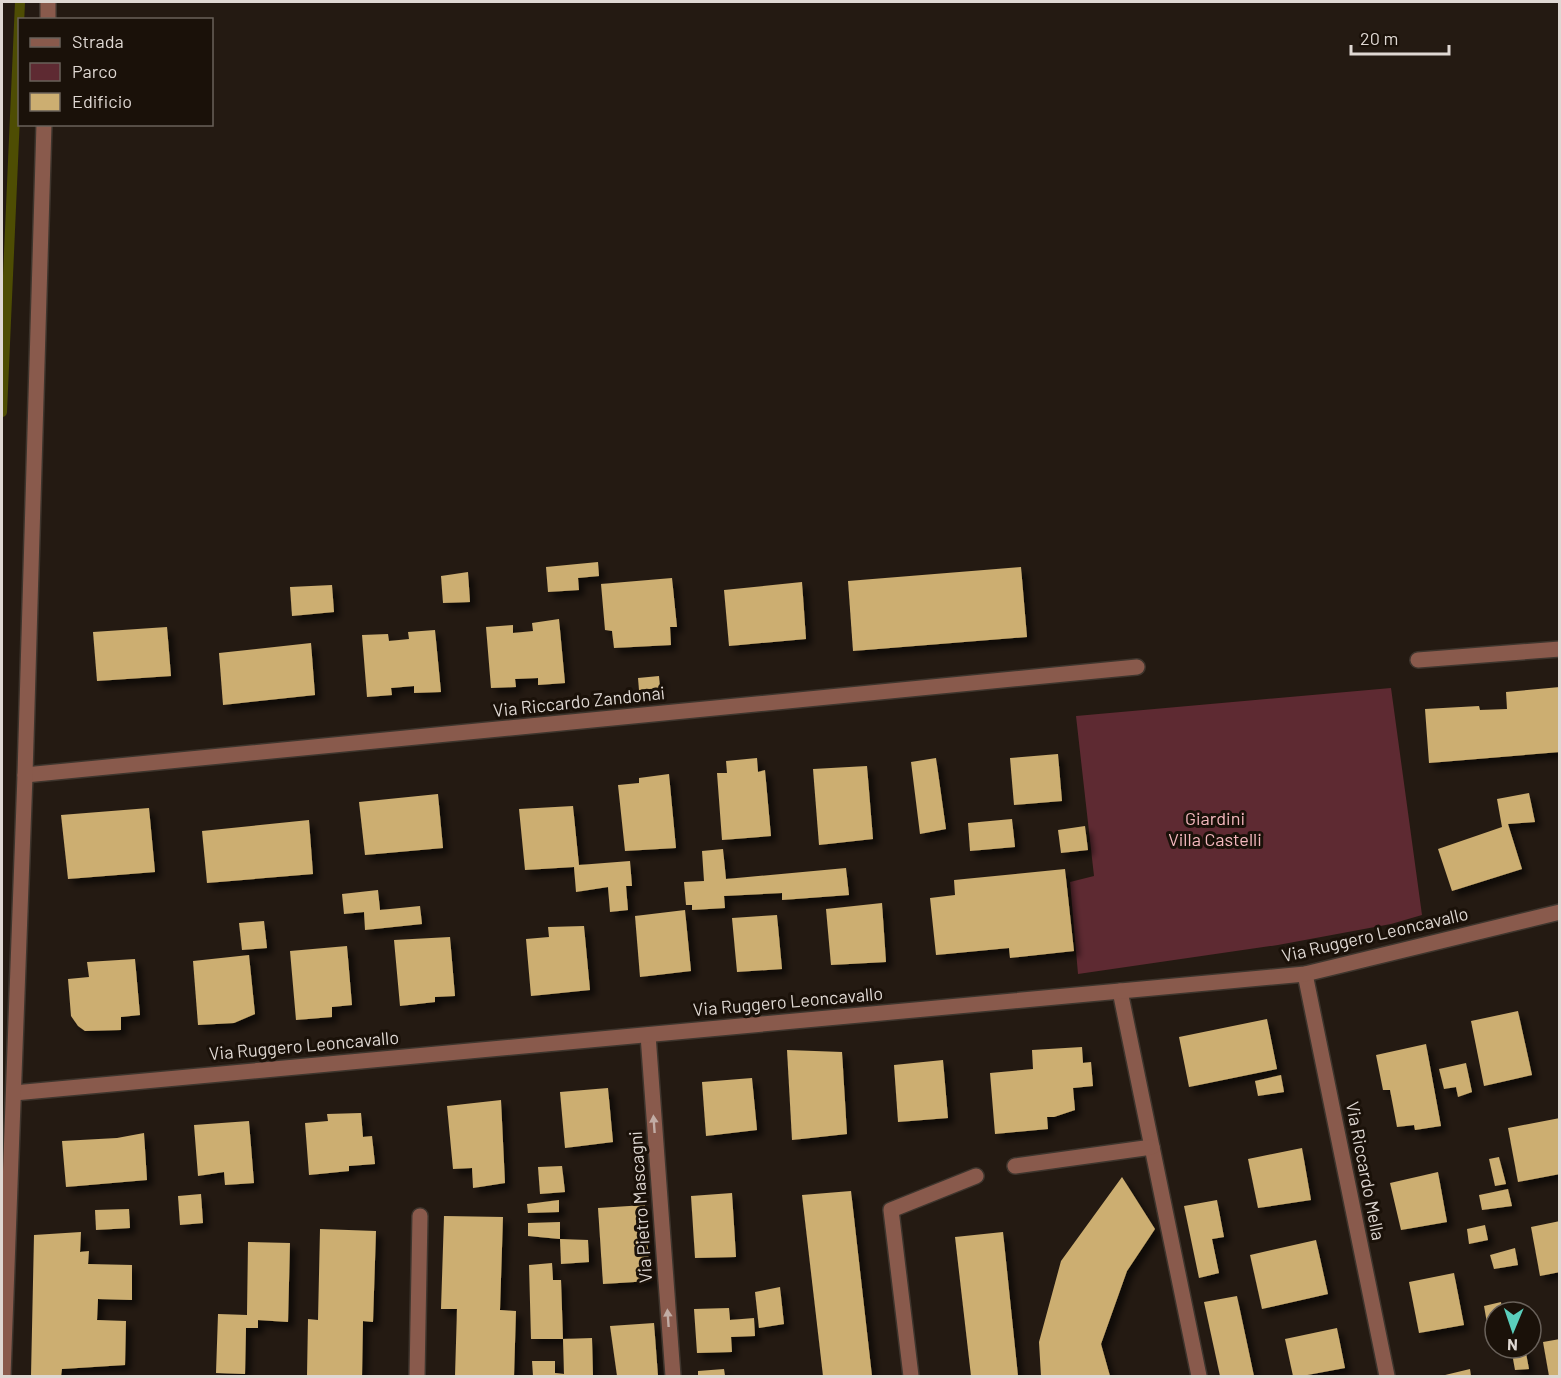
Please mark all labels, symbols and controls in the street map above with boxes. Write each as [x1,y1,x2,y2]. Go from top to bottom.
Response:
legend [18,18,213,126]
scale bar [1351,18,1448,56]
text: 20 m [1360,27,1398,49]
text: Strada [72,30,124,52]
text: Parco [72,60,117,82]
text: Edificio [72,90,132,112]
street label: Via Riccardo Zandonai [492,681,666,721]
park label: Giardini Villa Castelli [1168,807,1262,850]
street label: Via Ruggero Leoncavallo [1279,902,1470,966]
street label: Via Ruggero Leoncavallo [692,982,884,1020]
street label: Via Ruggero Leoncavallo [208,1026,400,1064]
street label: Via Riccardo Mella [1342,1099,1390,1242]
one-way arrow [649,1114,659,1133]
street label: Via Pietro Mascagni [624,1130,656,1284]
north arrow [1483,1300,1543,1360]
one-way arrow [664,1309,673,1328]
text: N [1507,1336,1518,1355]

